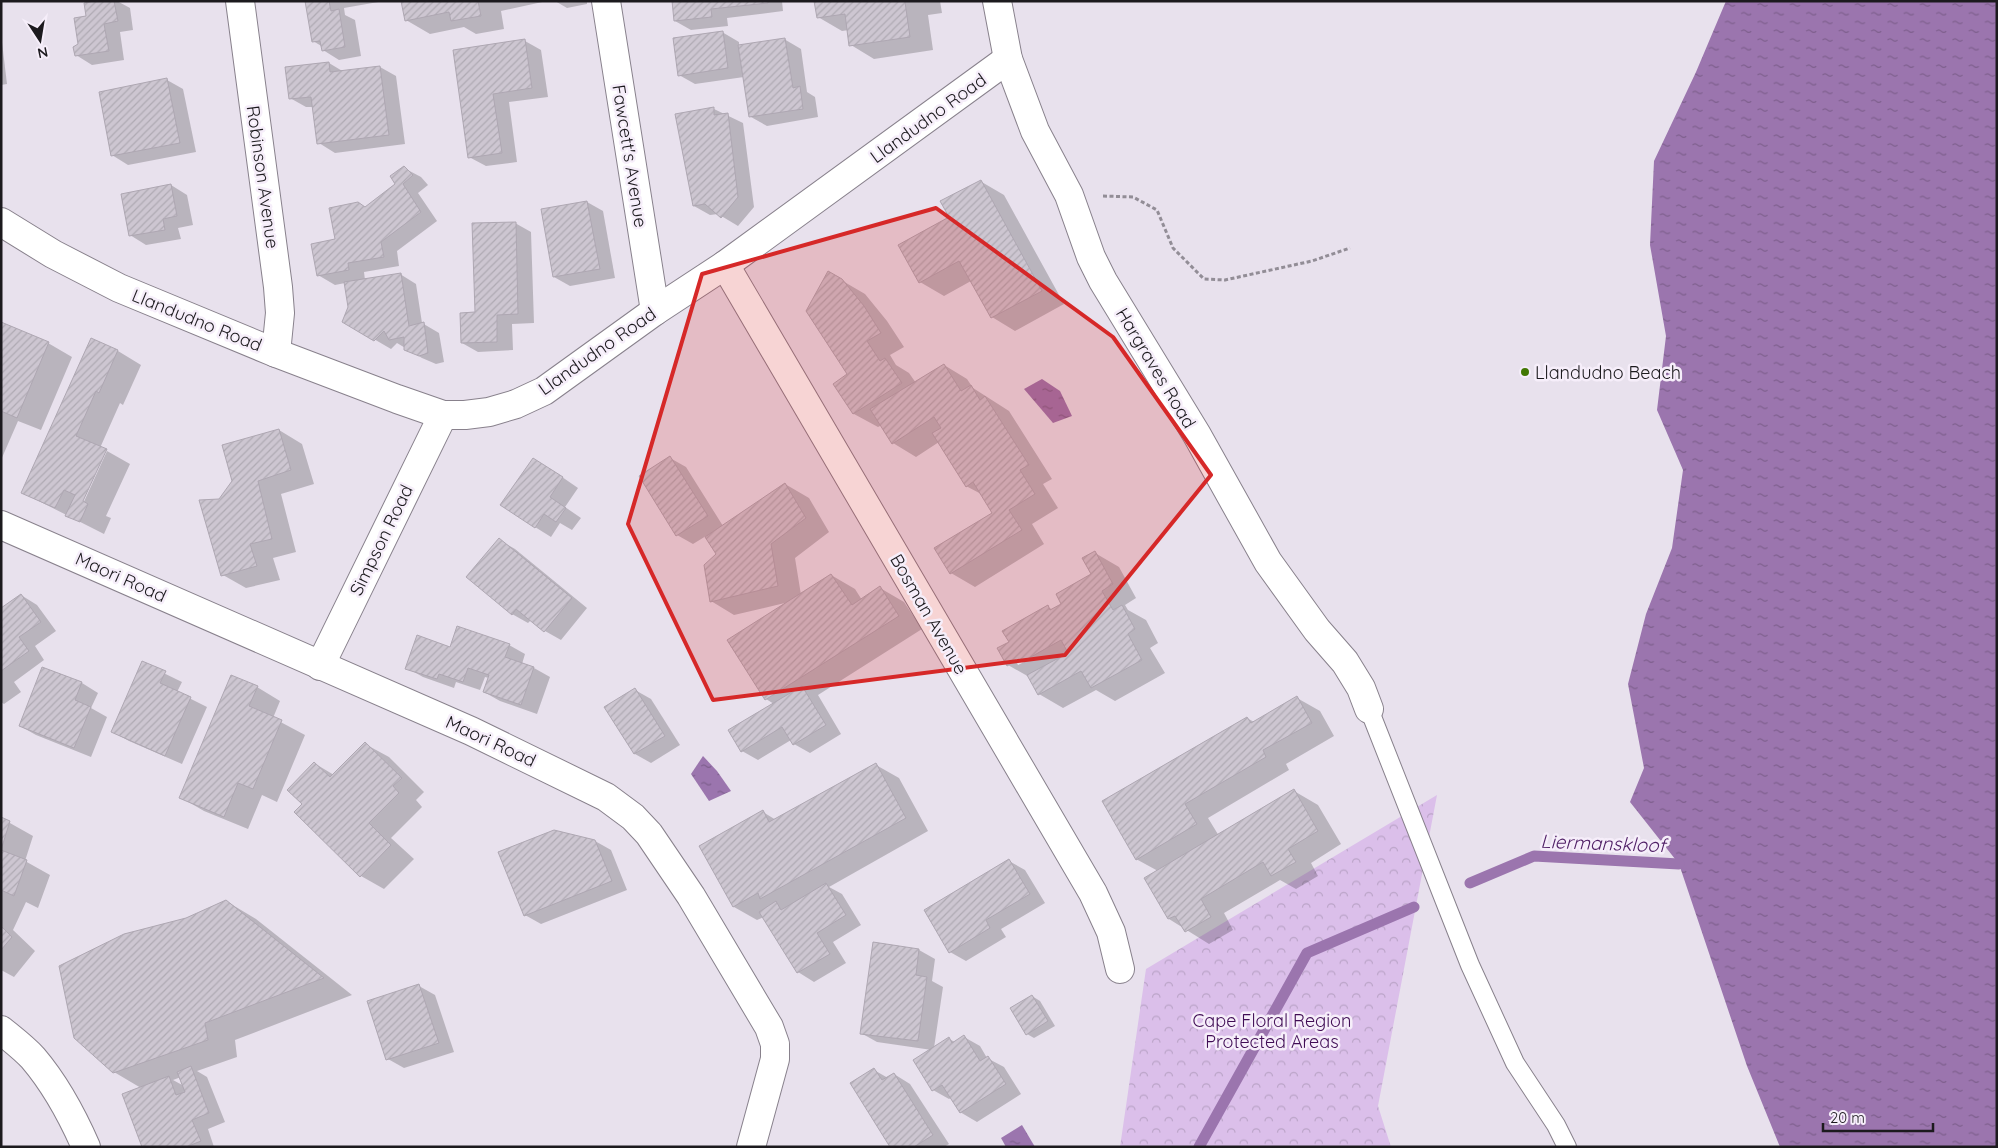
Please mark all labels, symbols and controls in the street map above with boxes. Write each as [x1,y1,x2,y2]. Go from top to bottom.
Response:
north arrow [15,15,65,65]
text: N [36,43,50,63]
street label: Llandudno Road [865,68,991,168]
street label: Fawcett's Avenue [607,83,653,229]
street label: Robinson Avenue [242,104,284,250]
street label: Llandudno Road [129,283,265,357]
street label: Llandudno Road [534,302,660,400]
street label: Hargraves Road [1111,303,1201,433]
place label: Llandudno Beach [1535,361,1681,384]
marker: Llandudno Beach [1519,366,1531,378]
street label: Simpson Road [344,481,418,599]
street label: Maori Road [72,547,170,607]
street label: Bosman Avenue [885,550,973,678]
street label: Maori Road [442,710,540,772]
water label: Liermanskloof [1540,829,1669,857]
park label: Cape Floral Region Protected Areas [1193,1009,1351,1053]
scale bar [1823,1100,1933,1132]
text: 20 m [1830,1108,1865,1127]

